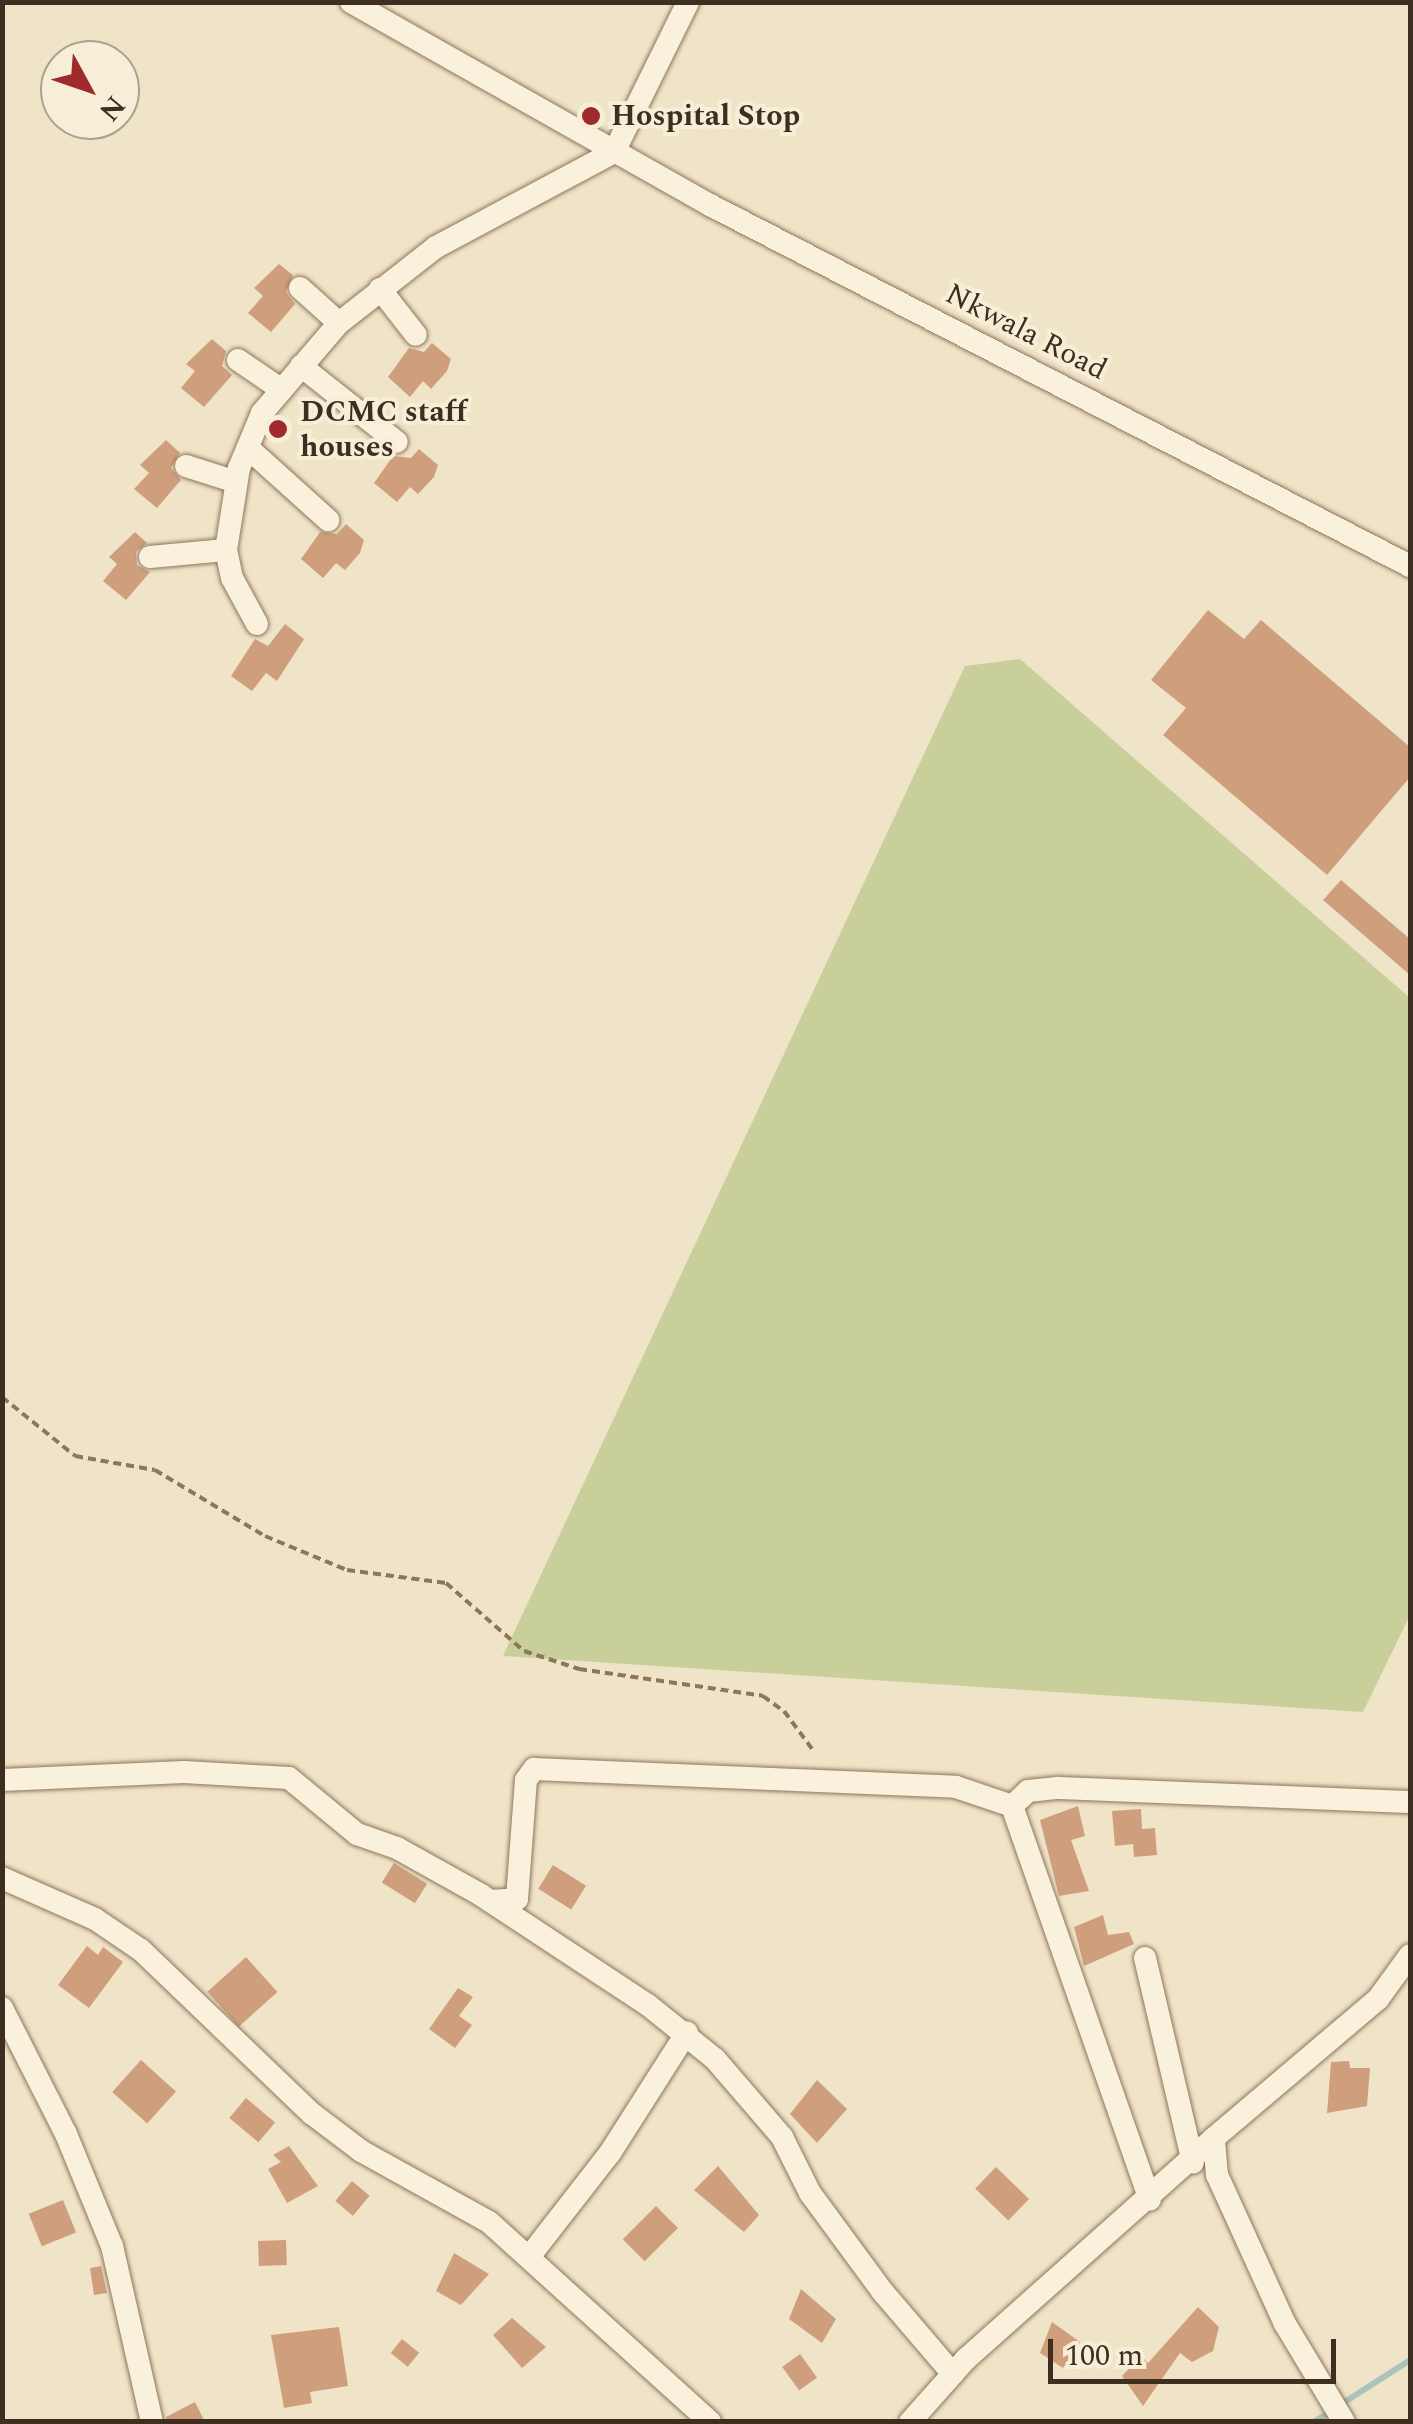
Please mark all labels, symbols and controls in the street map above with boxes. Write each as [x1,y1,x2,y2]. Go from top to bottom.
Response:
north arrow [40,40,140,140]
text: N [88,86,136,131]
place label: Hospital Stop [611,98,800,134]
marker: Hospital Stop [580,105,602,127]
street label: Nkwala Road [939,276,1113,388]
place label: DCMC staff houses [300,394,467,464]
marker: DCMC staff houses [265,416,291,442]
scale bar [1053,2319,1340,2381]
text: 100 m [1065,2333,1143,2379]

